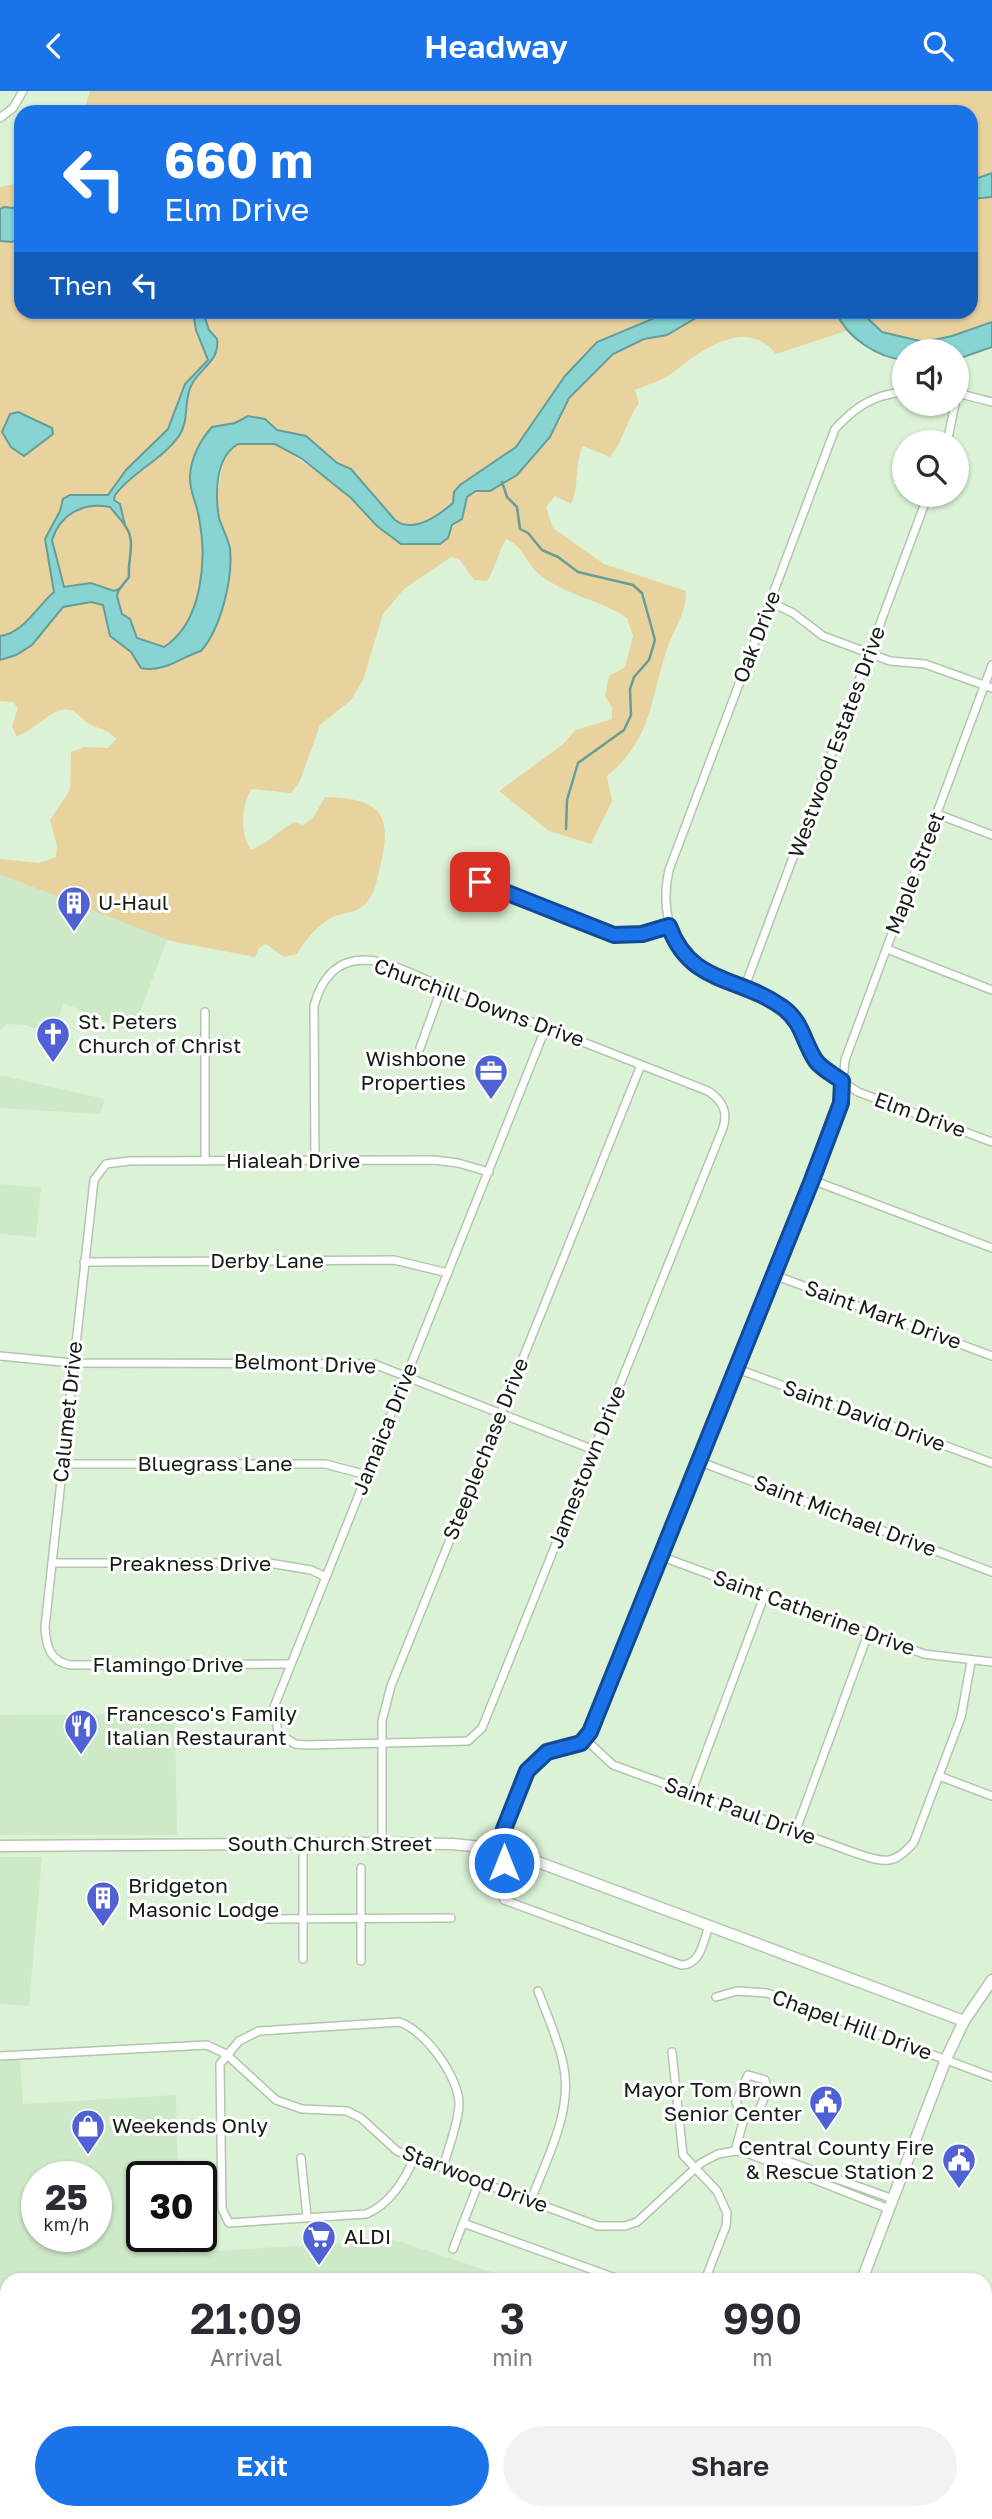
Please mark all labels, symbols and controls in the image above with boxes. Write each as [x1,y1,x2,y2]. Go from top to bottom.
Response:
icon: back [35,27,73,65]
text: Headway [424,27,568,65]
icon: search [919,27,957,65]
text: 660 m [164,130,313,189]
icon: left [49,133,140,224]
text: Elm Drive [164,190,309,228]
icon: left [126,266,164,304]
text: Then [49,270,112,301]
map controls [892,339,969,507]
button: sound [892,339,969,416]
button: search [892,430,969,507]
street label: Oak Drive [727,587,786,686]
street label: Westwood Estates Drive [782,622,890,861]
street label: Maple Street [879,808,949,937]
pin [450,852,510,912]
icon: arrive [461,863,499,901]
building icon: U-Haul [55,884,93,933]
place label: U-Haul [98,889,169,915]
street label: Churchill Downs Drive [371,952,588,1052]
place label: St. Peters Church of Christ [78,1008,241,1058]
church icon: St. Peters Church of Christ [34,1015,72,1064]
place label: Wishbone Properties [361,1045,466,1095]
office icon: Wishbone Properties [472,1052,510,1101]
street label: Elm Drive [871,1086,970,1143]
street label: Hialeah Drive [226,1147,360,1173]
street label: Derby Lane [210,1247,324,1273]
street label: Saint Mark Drive [802,1274,965,1354]
street label: Calumet Drive [47,1340,87,1484]
street label: Belmont Drive [233,1348,377,1378]
street label: Steeplechase Drive [437,1354,534,1544]
street label: Jamaica Drive [346,1359,422,1498]
street label: Saint David Drive [780,1374,949,1457]
street label: Jamestown Drive [542,1381,631,1552]
street label: Bluegrass Lane [137,1450,293,1476]
street label: Saint Michael Drive [750,1468,940,1562]
street label: Preakness Drive [109,1550,271,1576]
street label: Saint Catherine Drive [710,1563,919,1661]
street label: Flamingo Drive [92,1651,244,1677]
place label: Francesco's Family Italian Restaurant [106,1700,297,1750]
restaurant icon: Francesco's Family Italian Restaurant [62,1707,100,1756]
street label: Saint Paul Drive [661,1771,820,1850]
position arrow [467,1826,541,1900]
street label: South Church Street [228,1830,432,1856]
place label: Bridgeton Masonic Lodge [128,1872,279,1922]
building icon: Bridgeton Masonic Lodge [84,1879,122,1928]
street label: Chapel Hill Drive [769,1983,936,2065]
place label: Mayor Tom Brown Senior Center [623,2076,802,2126]
public building icon: Mayor Tom Brown Senior Center [807,2083,845,2132]
shop icon: Weekends Only [69,2107,107,2156]
place label: Weekends Only [112,2112,268,2138]
place label: Central County Fire & Rescue Station 2 [738,2134,934,2184]
street label: Starwood Drive [399,2138,552,2218]
public building icon: Central County Fire & Rescue Station 2 [940,2141,978,2190]
speed limit sign: 30 [126,2161,217,2252]
text: 25 [45,2176,88,2218]
text: km/h [44,2213,89,2235]
supermarket icon: ALDI [300,2218,338,2267]
place label: ALDI [344,2223,391,2249]
text: 21:09 [190,2293,302,2343]
text: 3 [500,2293,525,2343]
text: 990 [723,2293,802,2343]
text: Arrival [210,2343,282,2371]
text: min [492,2343,533,2371]
text: m [752,2343,773,2371]
button: Exit [35,2426,489,2506]
button: Share [503,2426,957,2506]

